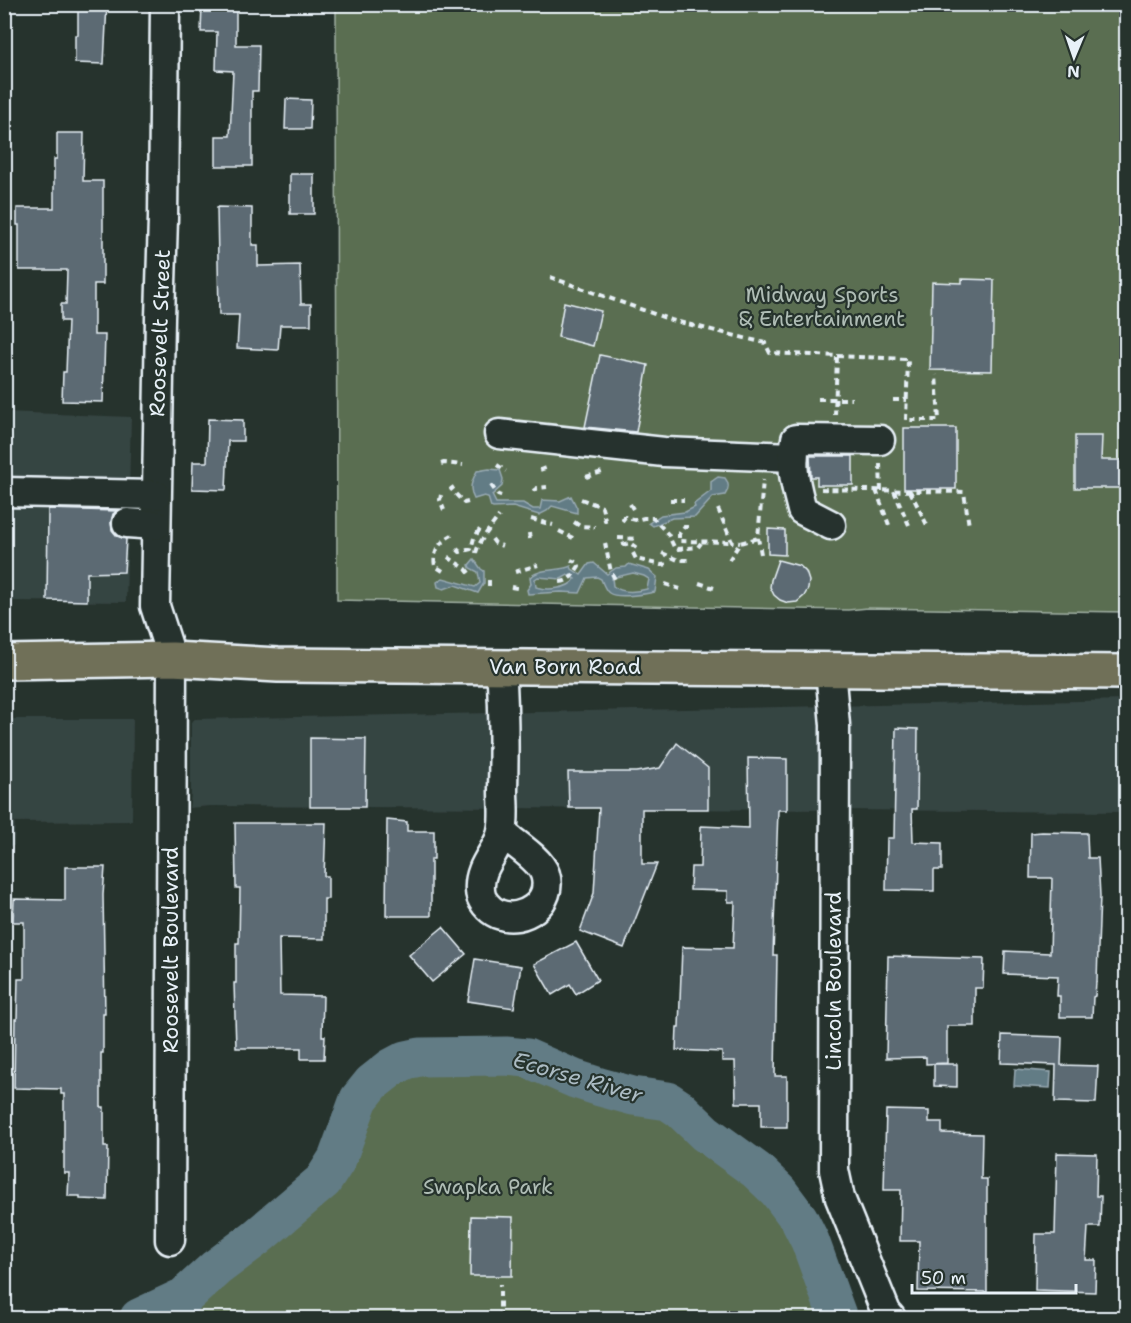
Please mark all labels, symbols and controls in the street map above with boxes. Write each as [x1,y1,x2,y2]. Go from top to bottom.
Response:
north arrow [1044,27,1104,87]
text: N [1067,61,1080,82]
street label: Roosevelt Street [143,249,177,417]
park label: Midway Sports & Entertainment [739,281,905,333]
street label: Van Born Road [489,653,641,681]
street label: Roosevelt Boulevard [157,847,185,1053]
street label: Lincoln Boulevard [820,891,848,1071]
water label: Ecorse River [510,1045,647,1110]
park label: Swapka Park [423,1173,553,1201]
scale bar [912,1257,1076,1295]
text: 50 m [921,1266,966,1290]

